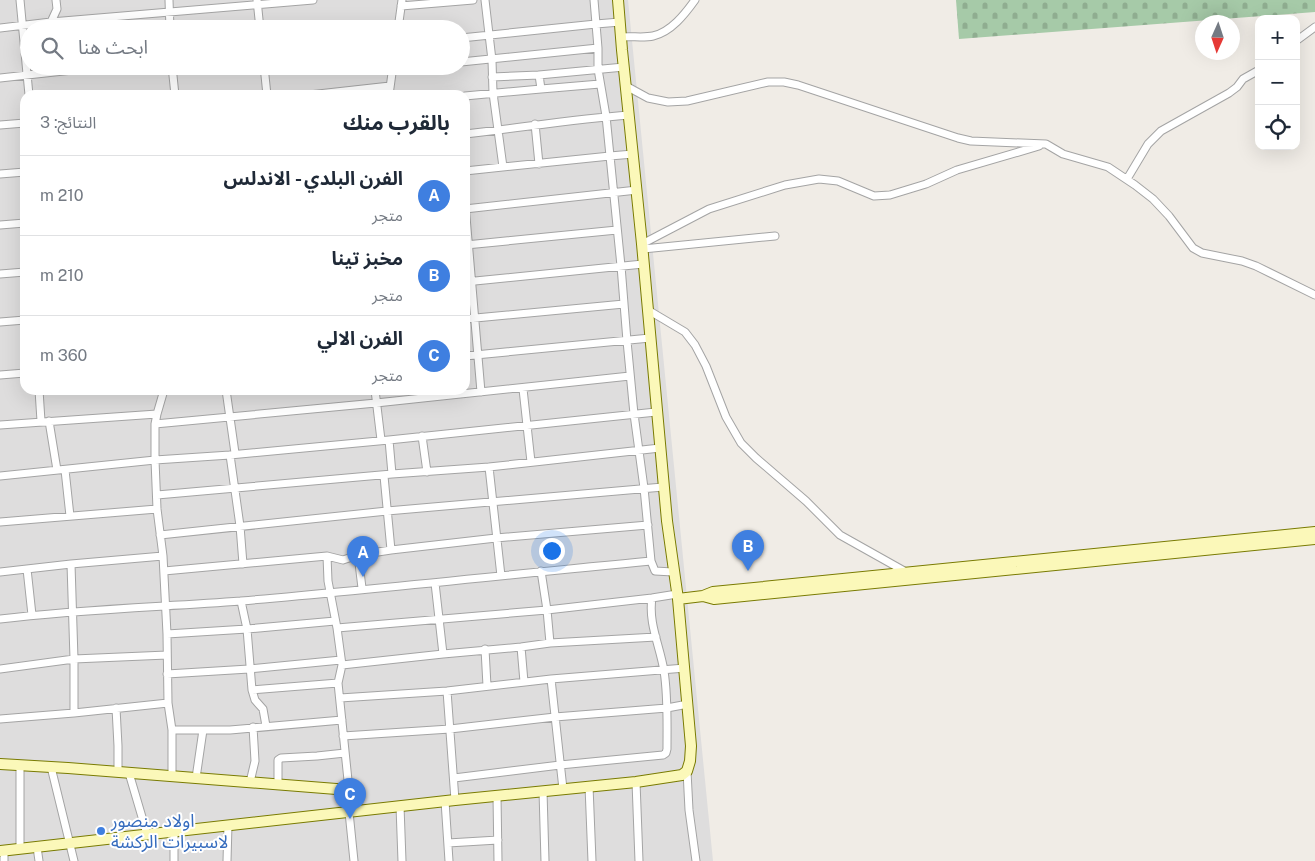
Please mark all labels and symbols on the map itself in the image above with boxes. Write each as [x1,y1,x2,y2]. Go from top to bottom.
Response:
north arrow [1195,15,1240,60]
pin: B [732,530,764,571]
pin: A [347,536,379,577]
your location [539,538,565,564]
pin: C [334,778,366,819]
place label: اولاد منصور لاسبيرات الركشة [110,810,229,853]
marker: اولاد منصور لاسبيرات الركشة [95,825,107,837]

